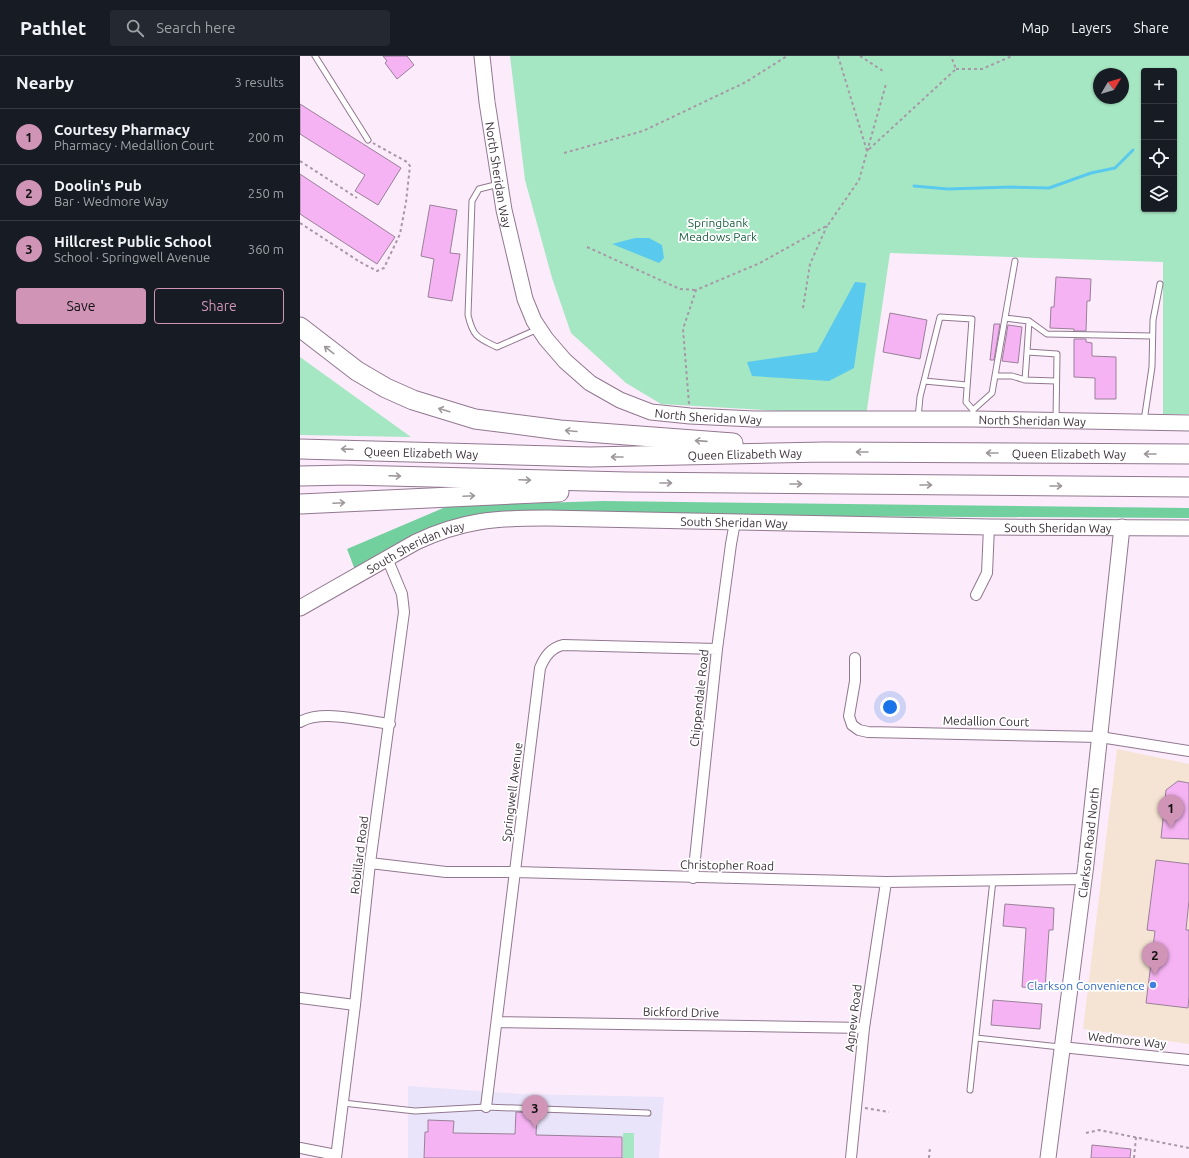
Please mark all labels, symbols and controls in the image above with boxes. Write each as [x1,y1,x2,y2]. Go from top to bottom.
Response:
search box [110,10,390,46]
text: Pathlet [20,17,86,39]
icon: search [124,17,146,39]
text: Search here [156,19,236,36]
text: Map [1022,20,1049,36]
text: Layers [1071,20,1111,36]
text: Share [1133,20,1169,36]
north arrow [1093,68,1129,104]
map controls [1141,68,1177,212]
button: + [1141,68,1177,104]
text: Nearby [16,73,74,92]
text: 3 results [234,75,284,89]
button: − [1141,104,1177,140]
text: Courtesy Pharmacy [54,121,190,138]
street label: North Sheridan Way [484,121,515,229]
text: 1 [25,130,33,144]
text: 200 m [248,130,284,144]
text: Pharmacy · Medallion Court [54,138,214,152]
button: locate [1141,140,1177,176]
button: layers [1141,176,1177,212]
text: Doolin's Pub [54,177,142,194]
text: 2 [25,186,33,200]
text: 250 m [248,186,284,200]
text: Bar · Wedmore Way [54,194,168,208]
park label: Springbank Meadows Park [679,216,757,243]
text: Hillcrest Public School [54,233,211,250]
text: 3 [25,242,33,256]
text: 360 m [248,242,284,256]
text: School · Springwell Avenue [54,250,210,264]
button: Save [16,288,146,324]
button: Share [154,288,284,324]
one-way arrow [324,346,335,354]
one-way arrow [437,406,450,413]
street label: North Sheridan Way [654,406,762,426]
street label: North Sheridan Way [978,413,1086,428]
one-way arrow [565,427,578,434]
one-way arrow [695,437,708,444]
street label: Queen Elizabeth Way [364,444,478,460]
one-way arrow [341,446,354,453]
street label: Queen Elizabeth Way [688,446,802,461]
street label: Queen Elizabeth Way [1012,447,1126,460]
one-way arrow [856,448,869,456]
one-way arrow [986,449,999,457]
one-way arrow [1144,450,1157,458]
one-way arrow [611,453,624,461]
one-way arrow [388,472,401,480]
one-way arrow [518,476,531,483]
one-way arrow [659,479,672,487]
one-way arrow [789,480,802,488]
one-way arrow [919,481,932,489]
one-way arrow [1049,482,1062,490]
one-way arrow [462,493,475,500]
one-way arrow [332,499,345,506]
street label: South Sheridan Way [680,514,788,529]
street label: South Sheridan Way [364,518,466,575]
street label: South Sheridan Way [1004,521,1112,534]
street label: Chippendale Road [687,649,711,747]
your location [880,697,900,717]
street label: Medallion Court [943,714,1030,728]
street label: Springwell Avenue [499,742,525,842]
street label: Clarkson Road North [1075,787,1101,899]
pin: 1 [1158,795,1184,828]
street label: Robillard Road [348,815,370,895]
street label: Christopher Road [680,858,774,872]
pin: 2 [1142,942,1168,975]
place label: Clarkson Convenience [1027,979,1145,992]
marker: Clarkson Convenience [1148,980,1158,990]
street label: Agnew Road [842,984,864,1052]
street label: Bickford Drive [643,1005,719,1019]
street label: Wedmore Way [1087,1029,1167,1051]
pin: 3 [522,1095,548,1128]

